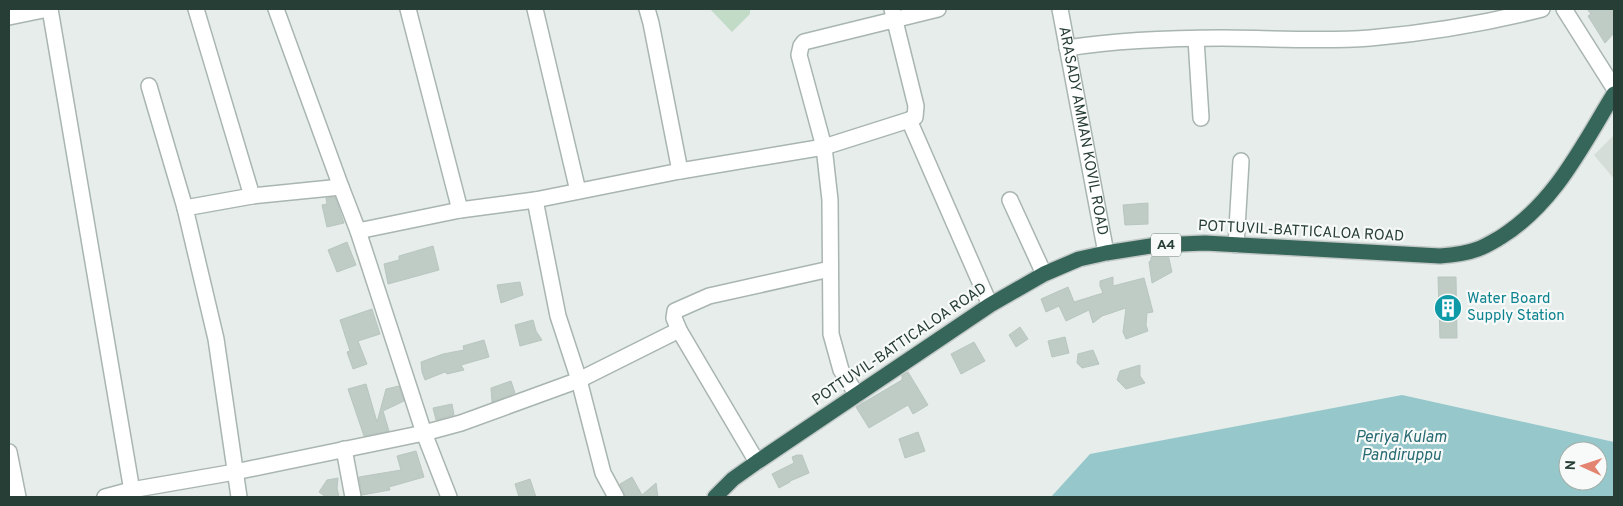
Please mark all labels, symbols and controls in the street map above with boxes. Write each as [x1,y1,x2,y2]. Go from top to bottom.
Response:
street label: ARASADY AMMAN KOVIL ROAD [1054,25,1112,237]
street label: POTTUVIL-BATTICALOA ROAD [1197,217,1405,247]
road number: A4 [1151,234,1181,256]
street label: POTTUVIL-BATTICALOA ROAD [809,279,991,411]
place label: Water Board Supply Station [1467,290,1565,326]
building icon: Water Board Supply Station [1433,293,1463,323]
water label: Periya Kulam Pandiruppu [1355,428,1447,466]
north arrow [1558,441,1608,491]
text: N [1563,460,1580,471]

